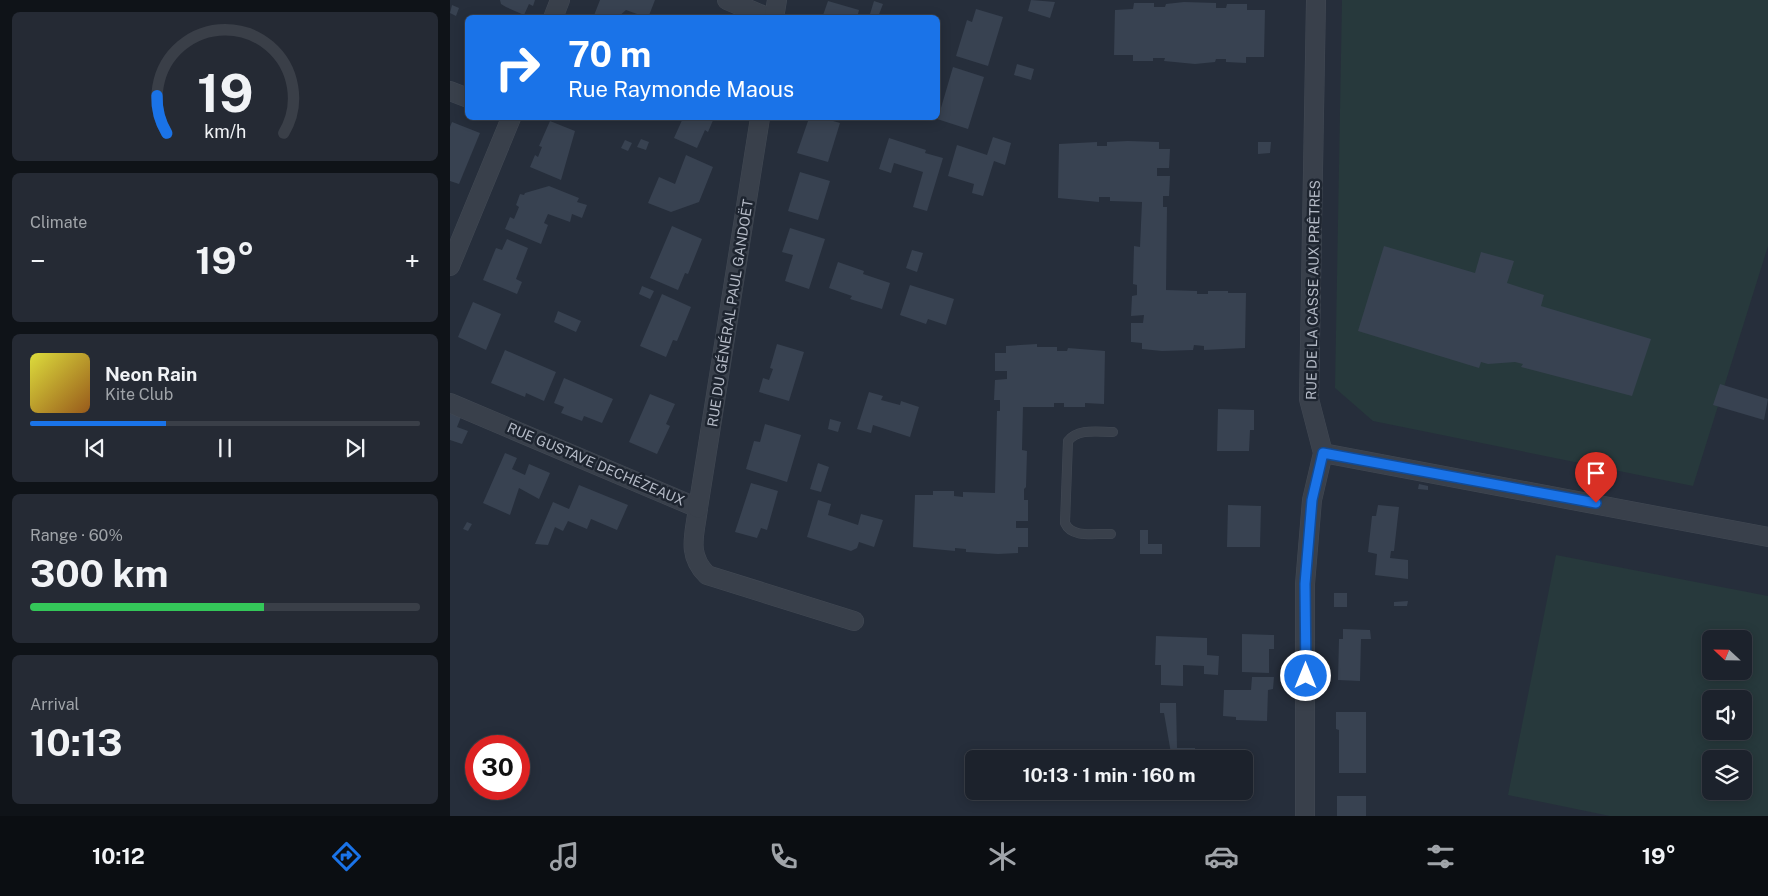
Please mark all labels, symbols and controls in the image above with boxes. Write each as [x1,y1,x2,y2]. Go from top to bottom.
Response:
text: 70 m [568,34,651,75]
icon: right [485,35,550,100]
text: 19 [197,63,253,124]
text: Rue Raymonde Maous [568,76,794,102]
text: km/h [204,121,246,142]
street label: RUE DE LA CASSE AUX PRÊTRES [1302,180,1323,400]
street label: RUE DU GÉNÉRAL PAUL GANDOËT [702,198,756,428]
text: Climate [30,213,87,232]
text: 19° [195,238,255,283]
text: − [30,244,46,277]
text: + [404,244,420,277]
text: Neon Rain [105,363,197,385]
text: Kite Club [105,385,173,404]
street label: RUE GUSTAVE DECHÉZEAUX [505,418,688,509]
icon: previous [81,434,109,462]
icon: pause [211,434,239,462]
icon: next [341,434,369,462]
pin [1575,452,1617,503]
icon: arrive [1582,459,1610,487]
text: Range · 60% [30,526,123,545]
text: 300 km [30,551,169,596]
north arrow [1702,630,1752,680]
map controls [1702,630,1752,800]
position arrow [1279,649,1331,701]
button: sound [1702,690,1752,740]
text: Arrival [30,695,79,714]
text: 10:13 [30,720,123,765]
speed limit sign: 30 [465,735,530,800]
button: layers [1702,750,1752,800]
text: 10:13 · 1 min · 160 m [1022,764,1196,786]
icon: directions [329,839,364,874]
icon: music [547,839,582,874]
icon: phone [766,839,801,874]
icon: climate [985,839,1020,874]
icon: car [1204,839,1239,874]
icon: filters [1423,839,1458,874]
text: 10:12 [92,843,145,869]
text: 19° [1642,843,1676,869]

